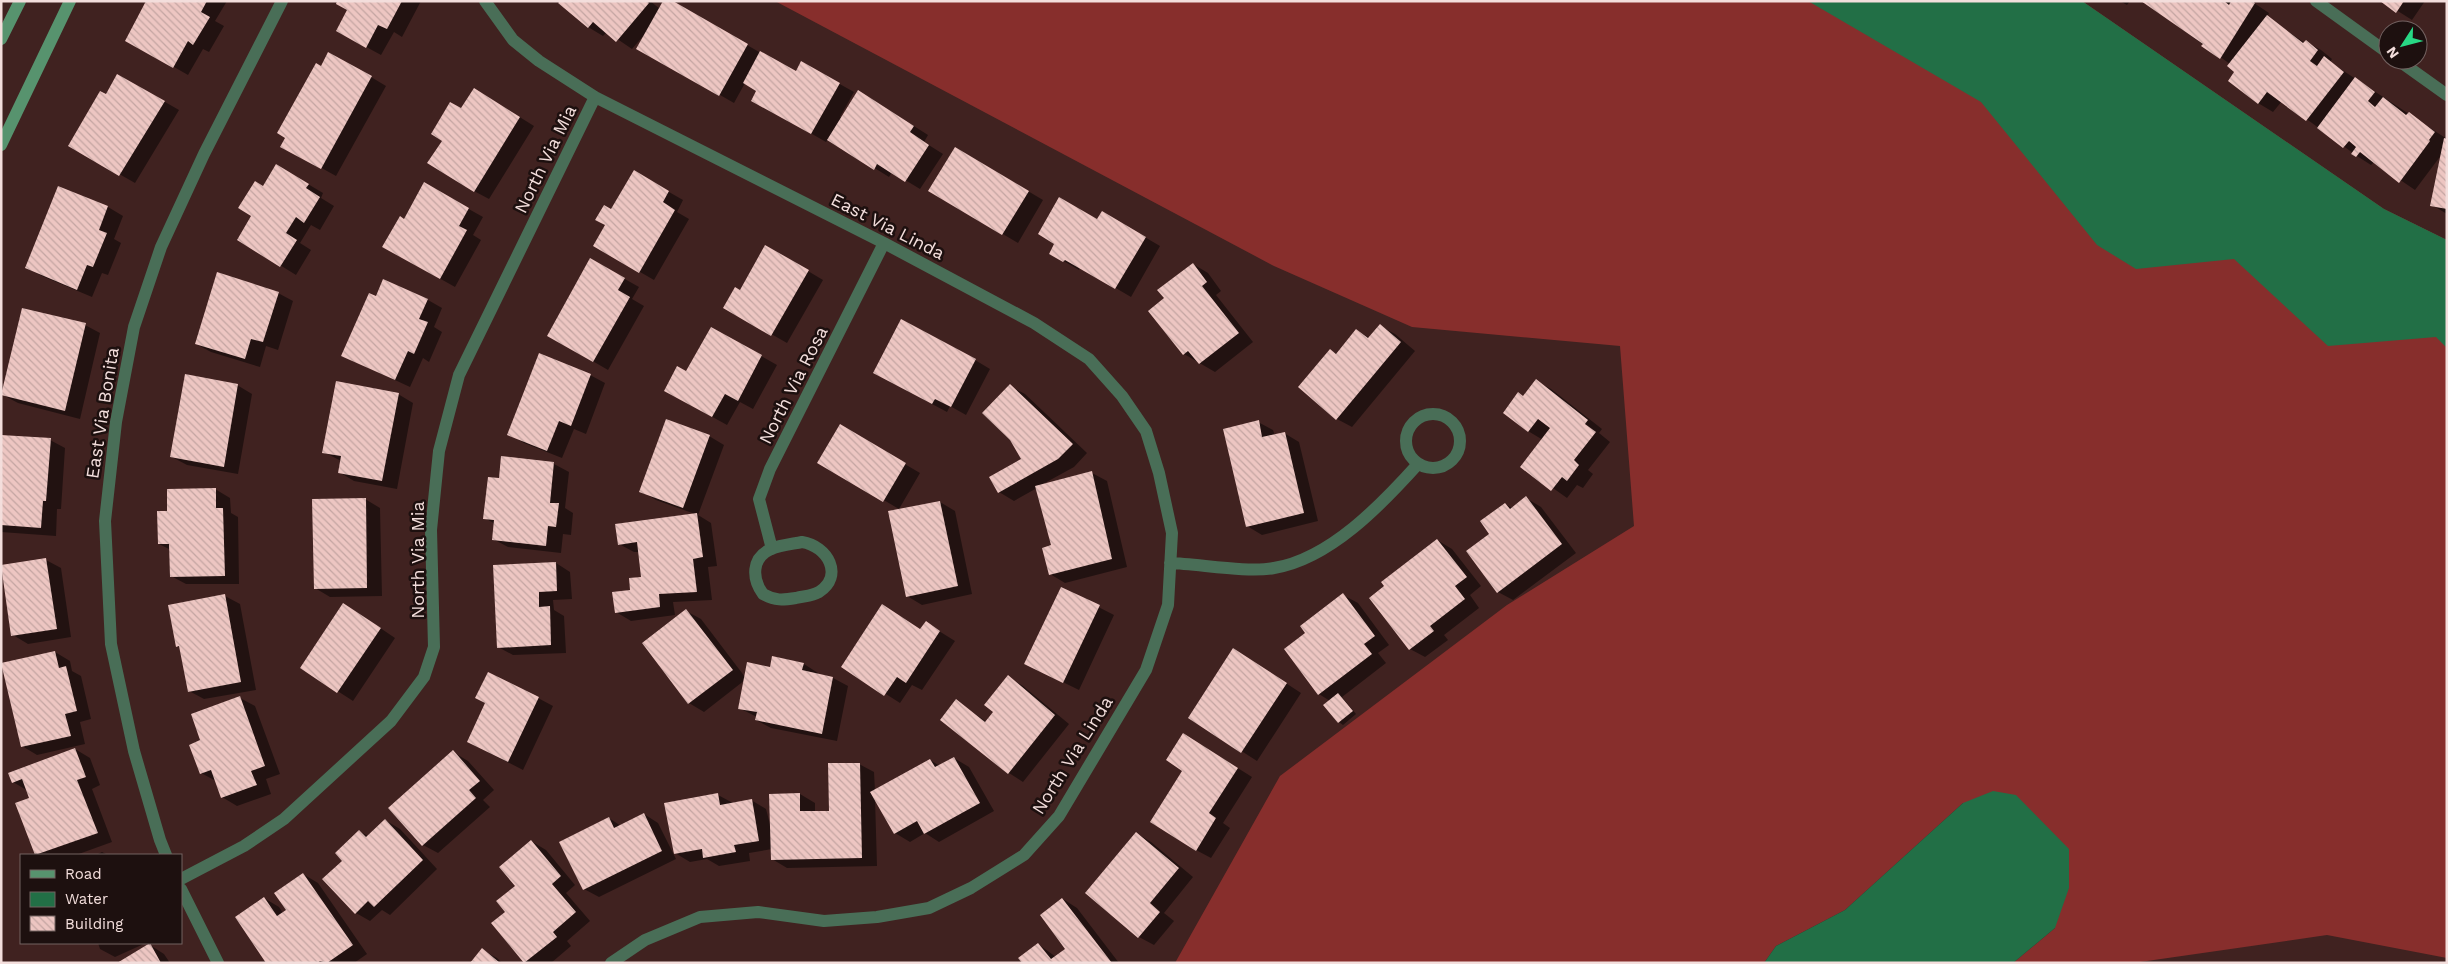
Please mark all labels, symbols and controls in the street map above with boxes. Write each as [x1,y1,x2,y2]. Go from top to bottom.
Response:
north arrow [2378,20,2428,70]
text: N [2383,44,2402,62]
street label: North Via Mia [510,102,580,216]
street label: East Via Linda [828,188,948,264]
street label: North Via Rosa [754,323,832,447]
street label: East Via Bonita [81,346,123,480]
street label: North Via Mia [407,501,428,619]
street label: North Via Linda [1027,692,1117,818]
legend [20,854,182,944]
text: Road [65,865,102,883]
text: Water [65,890,108,908]
text: Building [65,915,123,933]

